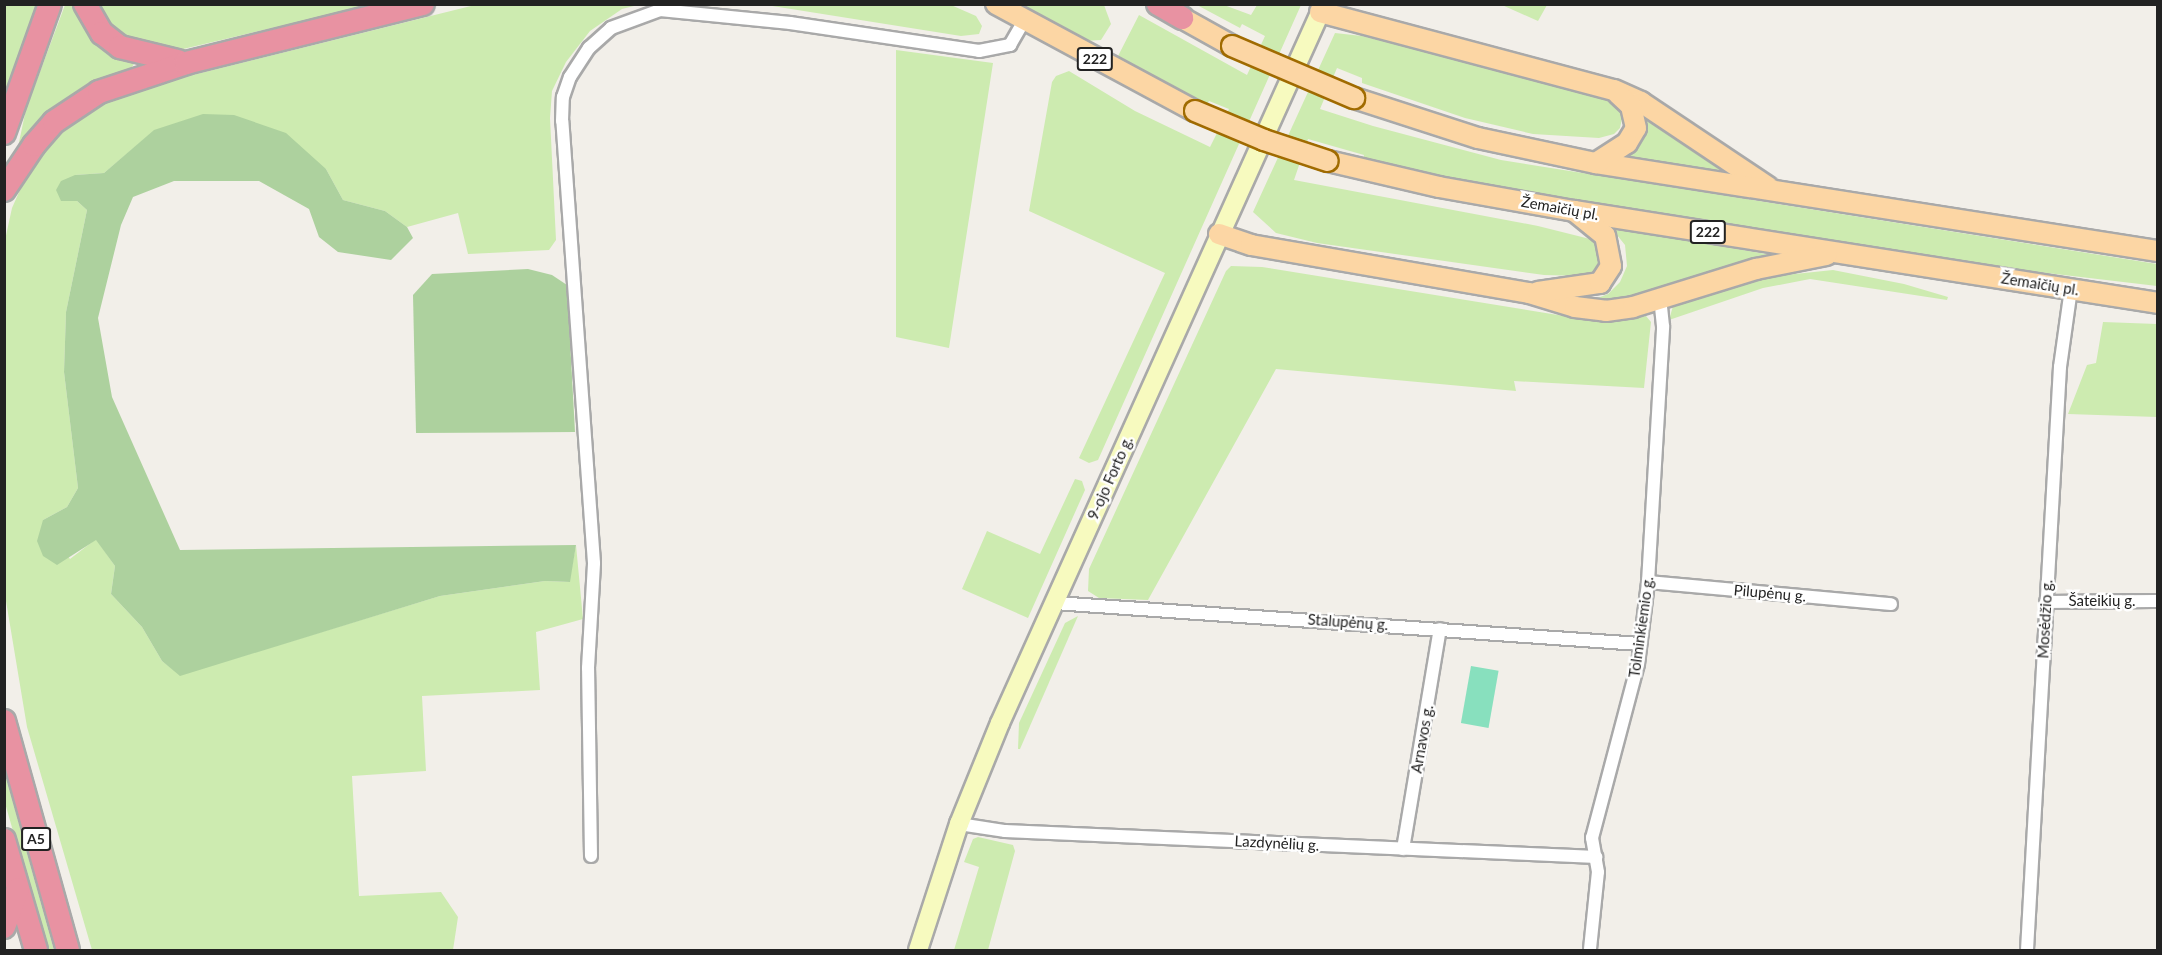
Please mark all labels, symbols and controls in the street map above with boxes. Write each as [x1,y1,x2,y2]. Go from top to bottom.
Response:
road number: 222 [1076,48,1114,70]
street label: Žemaičių pl. [1520,192,1600,224]
road number: 222 [1688,221,1728,243]
street label: Žemaičių pl. [2000,269,2080,299]
street label: 9-ojo Forto g. [1084,433,1136,523]
street label: Tolminkiemio g. [1625,575,1657,679]
street label: Mosėdžio g. [2034,579,2056,659]
street label: Pilupėnų g. [1733,581,1807,605]
street label: Šateikių g. [2068,592,2136,610]
street label: Stalupėnų g. [1307,610,1389,634]
street label: Arnavos g. [1407,703,1437,775]
road number: A5 [21,828,51,850]
street label: Lazdynėlių g. [1234,832,1320,854]

